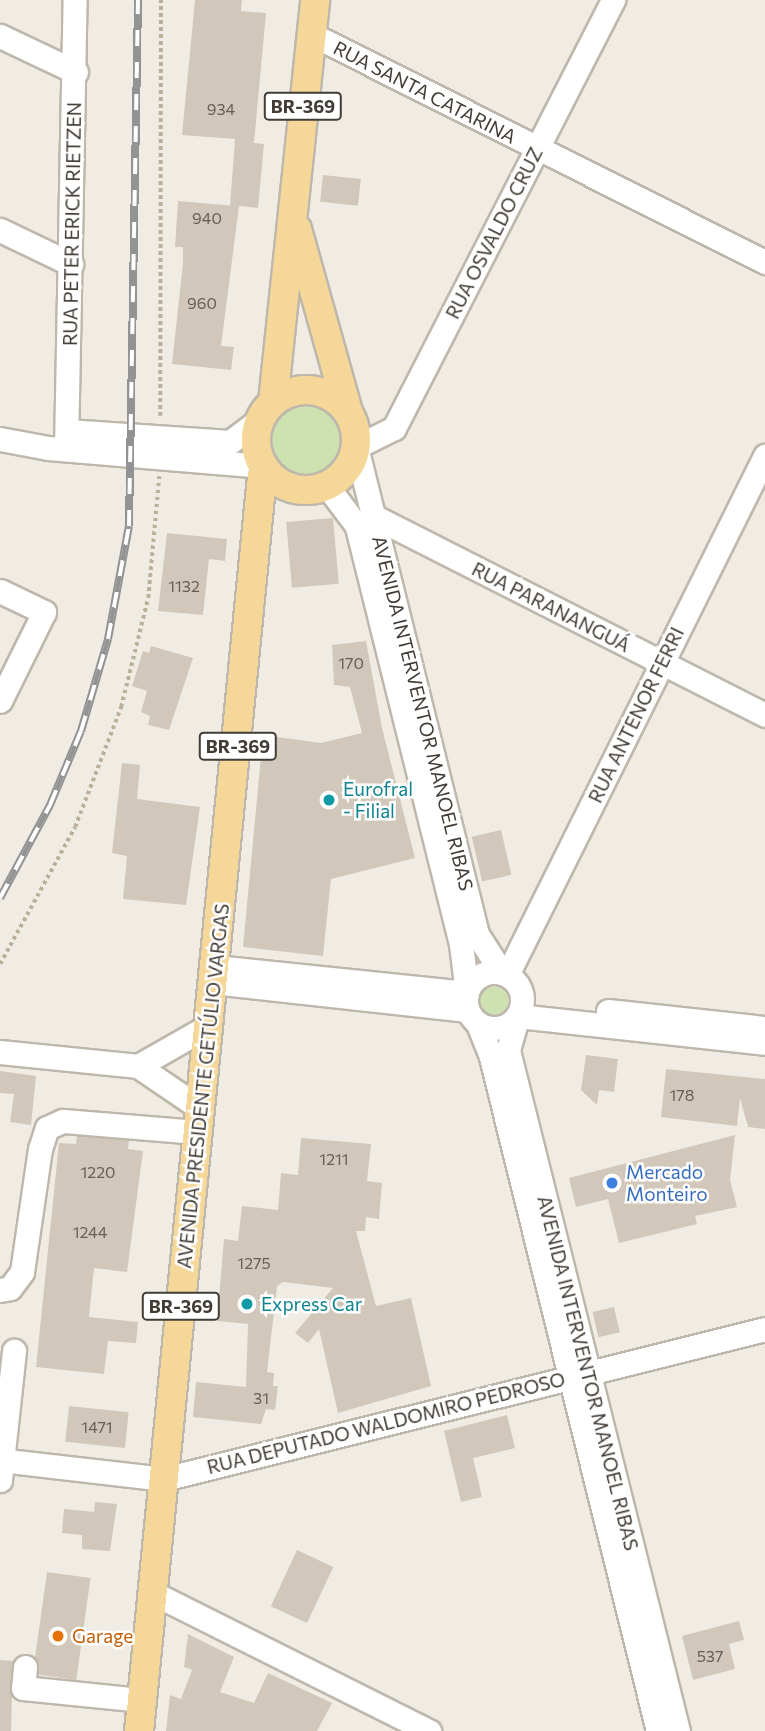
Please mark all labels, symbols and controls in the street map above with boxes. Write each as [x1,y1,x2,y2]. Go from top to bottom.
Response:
street label: RUA SANTA CATARINA [330,36,520,148]
road number: BR-369 [263,92,343,120]
house number: 934 [207,99,235,119]
street label: RUA PETER ERICK RIETZEN [58,102,86,346]
street label: RUA OSVALDO CRUZ [441,143,547,323]
house number: 940 [192,208,222,228]
house number: 960 [187,293,217,313]
street label: AVENIDA INTERVENTOR MANOEL RIBAS [368,533,478,893]
street label: RUA PARANANGUÁ [468,557,634,657]
house number: 1132 [168,576,200,596]
street label: RUA ANTENOR FERRI [584,624,688,806]
house number: 170 [338,653,364,673]
road number: BR-369 [198,732,278,760]
place label: Eurofral - Filial [343,778,413,822]
marker: Eurofral - Filial [321,792,337,808]
street label: AVENIDA PRESIDENTE GETÚLIO VARGAS [172,902,234,1270]
house number: 178 [670,1085,694,1105]
house number: 1211 [319,1149,349,1169]
place label: Mercado Monteiro [626,1161,708,1205]
house number: 1220 [81,1162,115,1182]
marker: Mercado Monteiro [604,1175,620,1191]
street label: AVENIDA INTERVENTOR MANOEL RIBAS [533,1193,643,1553]
house number: 1244 [73,1222,107,1242]
house number: 1275 [237,1253,271,1273]
road number: BR-369 [141,1292,221,1321]
place label: Express Car [261,1293,362,1315]
marker: Express Car [239,1296,255,1312]
street label: RUA DEPUTADO WALDOMIRO PEDROSO [205,1367,567,1479]
house number: 31 [253,1388,269,1408]
house number: 1471 [81,1417,113,1437]
place label: Garage [72,1625,133,1647]
marker: Garage [50,1628,66,1644]
house number: 537 [697,1646,723,1666]

